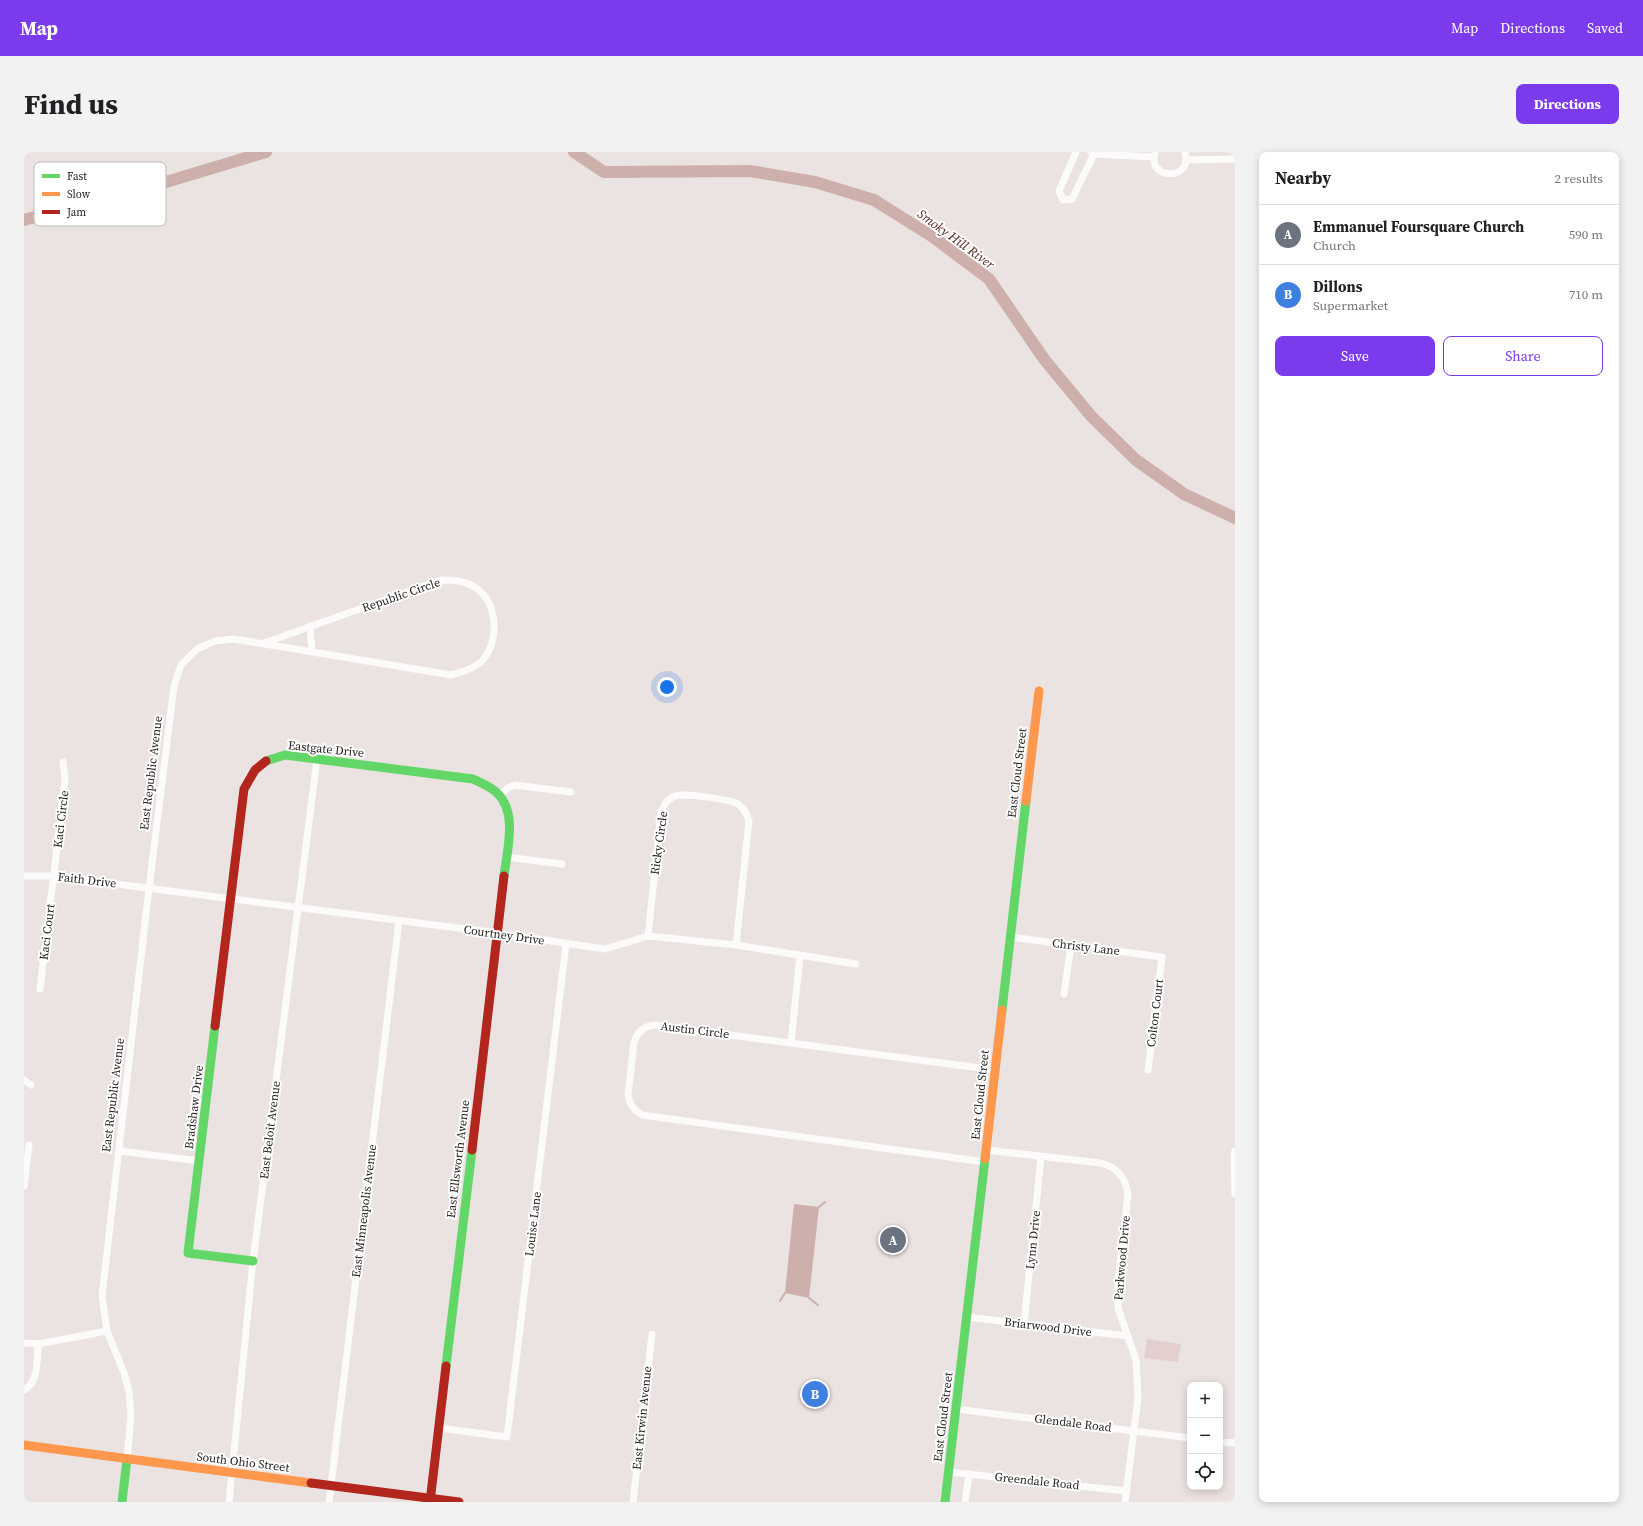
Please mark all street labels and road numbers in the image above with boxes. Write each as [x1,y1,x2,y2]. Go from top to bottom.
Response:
street label: Republic Circle [360,574,442,616]
street label: East Republic Avenue [136,715,166,831]
street label: East Cloud Street [1004,727,1030,819]
street label: Eastgate Drive [287,737,365,761]
street label: Kaci Circle [50,789,72,849]
street label: Ricky Circle [647,810,671,876]
street label: Faith Drive [57,868,117,892]
street label: Kaci Court [36,903,58,961]
street label: Courtney Drive [463,921,545,949]
street label: Christy Lane [1051,935,1121,959]
street label: Colton Court [1143,978,1167,1048]
street label: Austin Circle [660,1018,730,1042]
street label: East Republic Avenue [98,1037,128,1153]
street label: East Cloud Street [967,1049,993,1141]
street label: Bradshaw Drive [181,1064,207,1150]
street label: East Beloit Avenue [256,1080,284,1180]
street label: East Ellsworth Avenue [443,1099,473,1219]
street label: East Minneapolis Avenue [348,1143,380,1279]
street label: Louise Lane [521,1191,545,1257]
street label: Lynn Drive [1022,1210,1044,1270]
street label: Parkwood Drive [1110,1215,1134,1301]
street label: Briarwood Drive [1003,1314,1093,1340]
street label: East Kirwin Avenue [629,1365,655,1471]
street label: East Cloud Street [930,1371,956,1463]
street label: Glendale Road [1033,1410,1113,1436]
street label: South Ohio Street [196,1448,290,1476]
street label: Greendale Road [994,1469,1080,1493]

